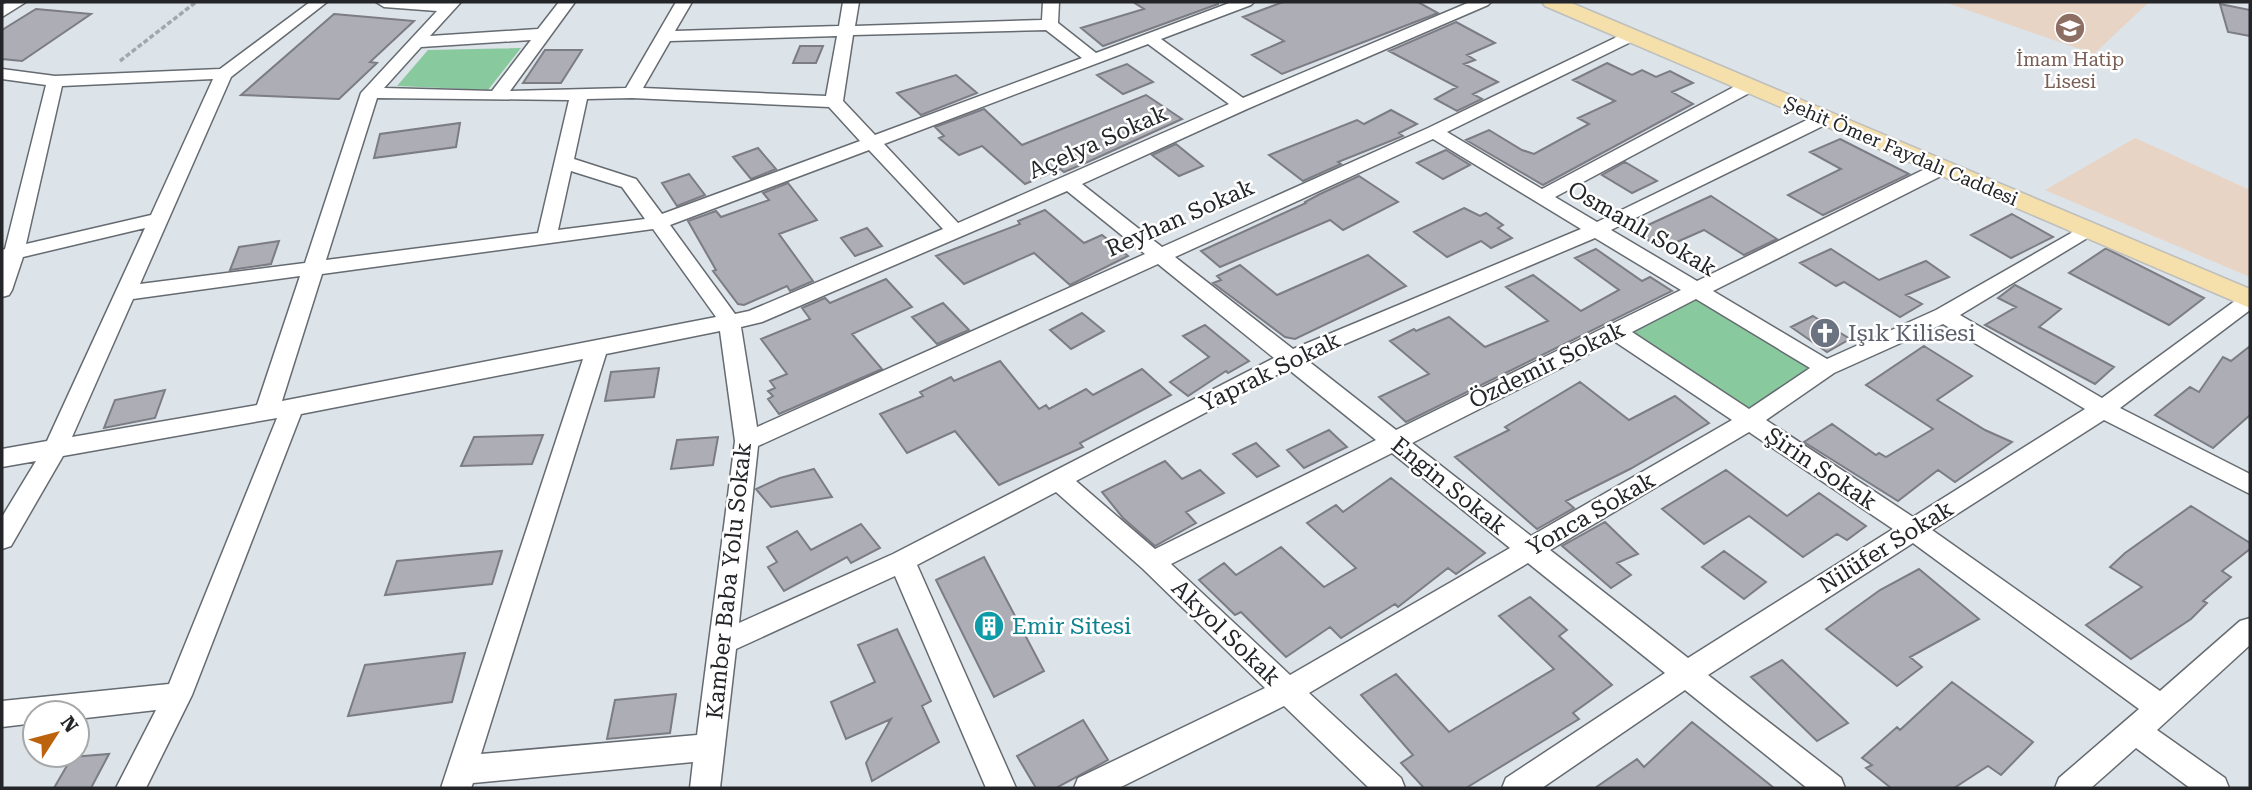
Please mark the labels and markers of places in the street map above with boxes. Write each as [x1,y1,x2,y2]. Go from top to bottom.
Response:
school or university icon: İmam Hatip Lisesi [2053,11,2087,45]
place label: İmam Hatip Lisesi [2016,48,2124,93]
church icon: Işık Kilisesi [1808,316,1842,350]
place label: Işık Kilisesi [1848,320,1976,347]
building icon: Emir Sitesi [972,609,1006,643]
place label: Emir Sitesi [1012,613,1131,640]

